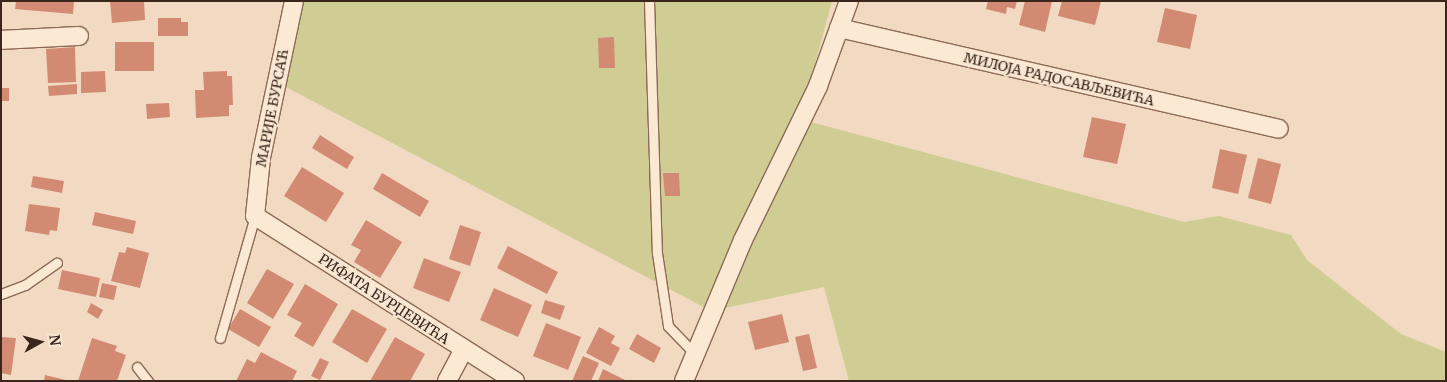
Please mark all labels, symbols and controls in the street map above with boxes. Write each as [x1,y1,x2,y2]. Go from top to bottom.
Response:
street label: МАРИЈЕ БУРСАЋ [252,48,292,168]
street label: МИЛОЈА РАДОСАВЉЕВИЋА [962,49,1156,109]
street label: РИФАТА БУРЏЕВИЋА [315,250,453,348]
north arrow [15,317,65,367]
text: N [45,334,64,347]

